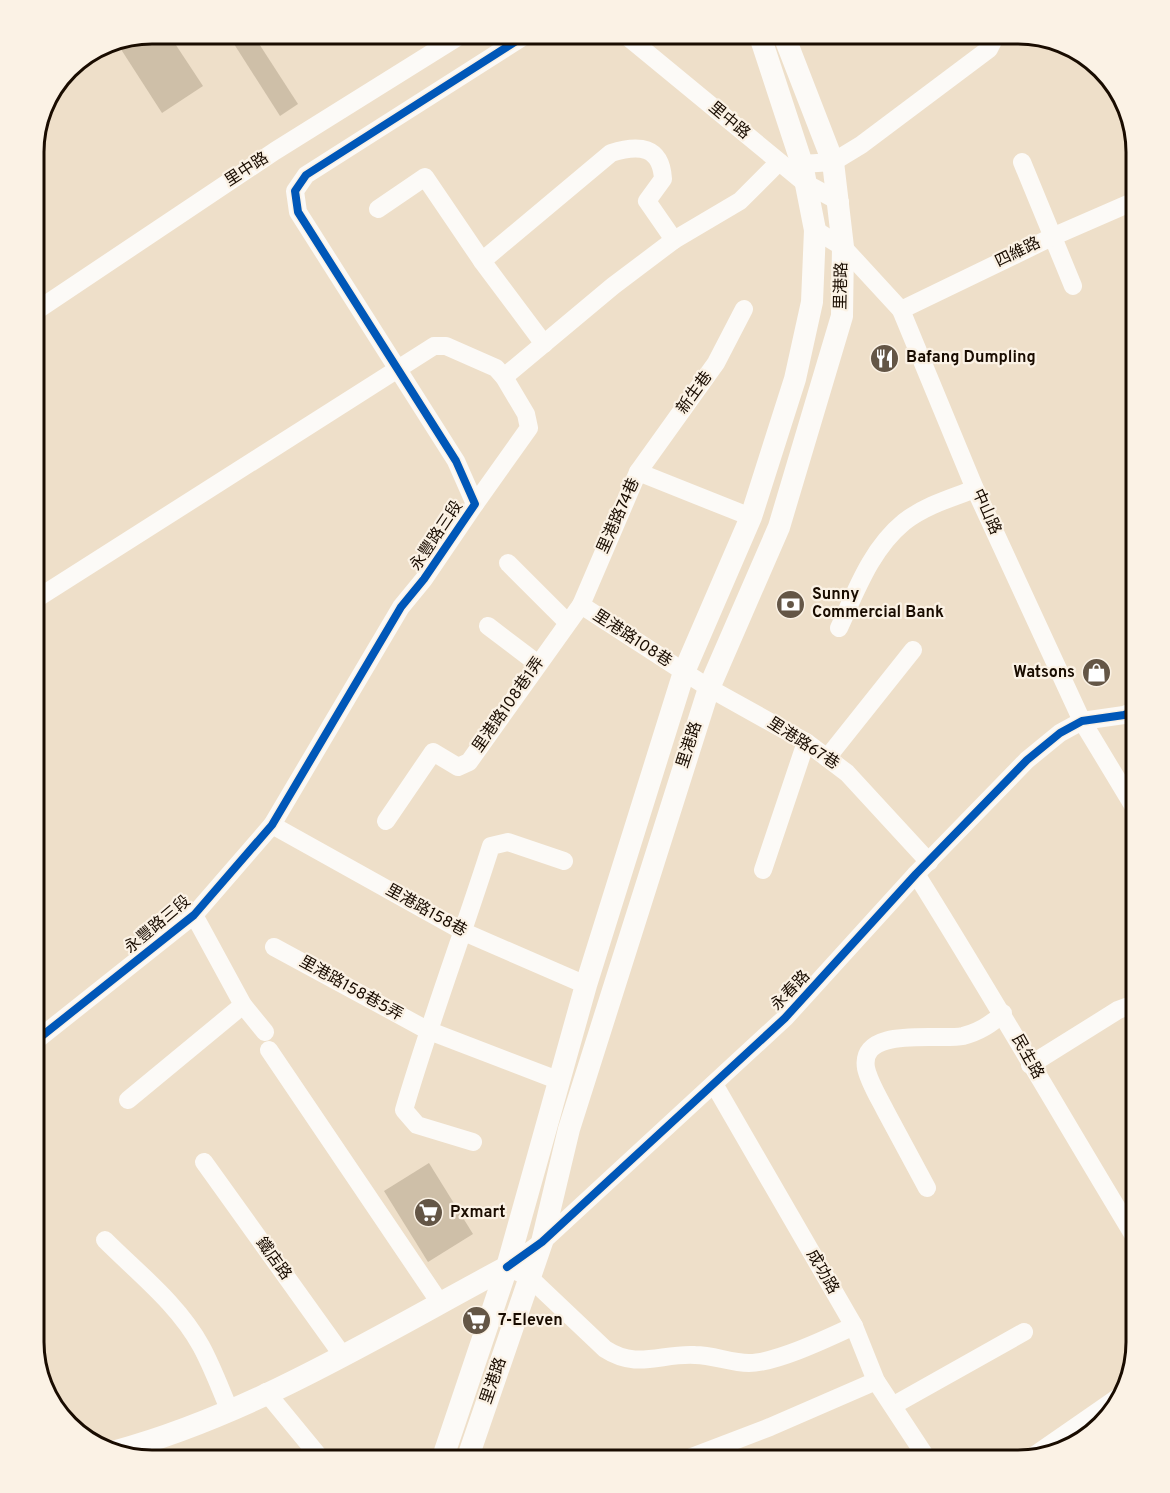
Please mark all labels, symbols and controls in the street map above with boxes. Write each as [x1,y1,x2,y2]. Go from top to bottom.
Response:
street label: 里中路 [704,98,754,144]
street label: 里中路 [221,149,273,191]
street label: 四維路 [992,233,1044,273]
street label: 里港路 [832,262,852,310]
restaurant icon: Bafang Dumpling [869,342,901,374]
place label: Bafang Dumpling [906,348,1036,368]
street label: 新生巷 [673,368,717,418]
street label: 里港路74巷 [593,475,645,557]
street label: 中山路 [967,486,1005,538]
street label: 永豐路三段 [406,497,468,575]
place label: Sunny Commercial Bank [812,585,944,623]
bank icon: Sunny Commercial Bank [775,588,807,620]
street label: 里港路108巷 [589,606,675,672]
street label: 里港路108巷1弄 [469,653,549,757]
shop icon: Watsons [1080,657,1112,689]
place label: Watsons [1013,663,1075,683]
street label: 里港路67巷 [763,713,843,775]
street label: 里港路 [673,719,707,771]
street label: 里港路158巷 [382,881,470,941]
street label: 永豐路三段 [121,892,195,958]
street label: 里港路158巷5弄 [296,952,406,1026]
street label: 永春路 [767,967,815,1015]
street label: 民生路 [1007,1031,1047,1083]
supermarket icon: Pxmart [413,1197,445,1229]
place label: Pxmart [450,1203,505,1223]
street label: 鐵店路 [251,1234,295,1284]
street label: 成功路 [801,1246,843,1298]
supermarket icon: 7-Eleven [461,1305,493,1337]
place label: 7-Eleven [498,1311,563,1331]
street label: 里港路 [477,1355,511,1407]

